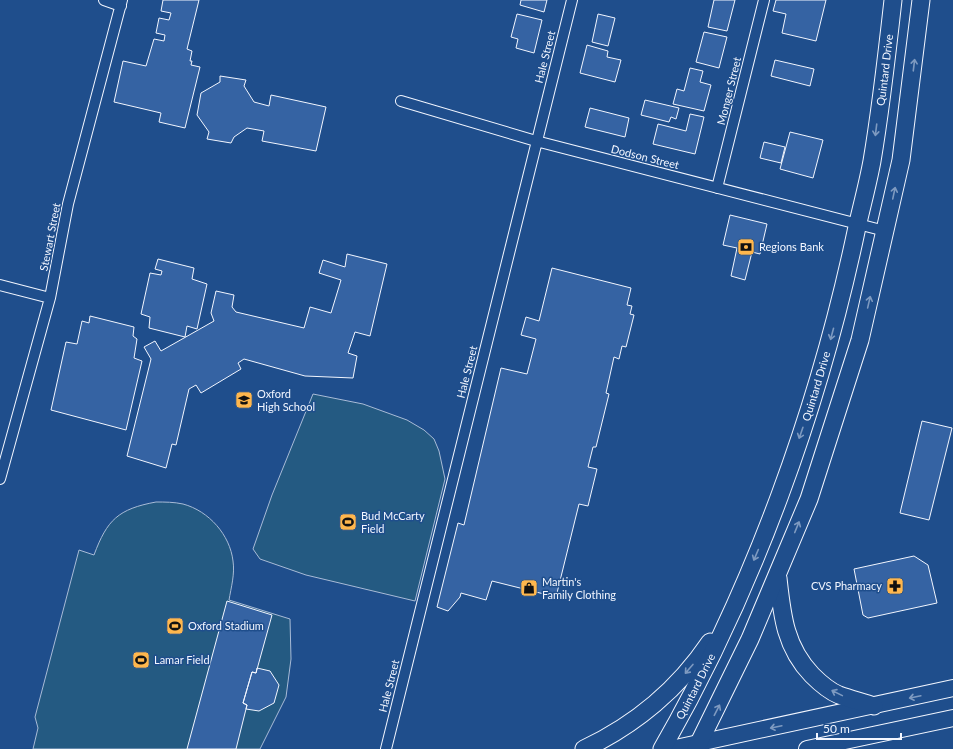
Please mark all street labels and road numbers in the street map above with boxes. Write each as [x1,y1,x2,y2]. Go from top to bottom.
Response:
street label: Hale Street [532,29,557,85]
street label: Quintard Drive [873,33,895,107]
street label: Monger Street [714,56,743,126]
street label: Dodson Street [610,142,681,171]
street label: Stewart Street [37,202,62,272]
street label: Hale Street [454,344,479,400]
street label: Quintard Drive [799,350,832,423]
street label: Quintard Drive [673,651,717,721]
street label: Hale Street [376,658,401,714]

